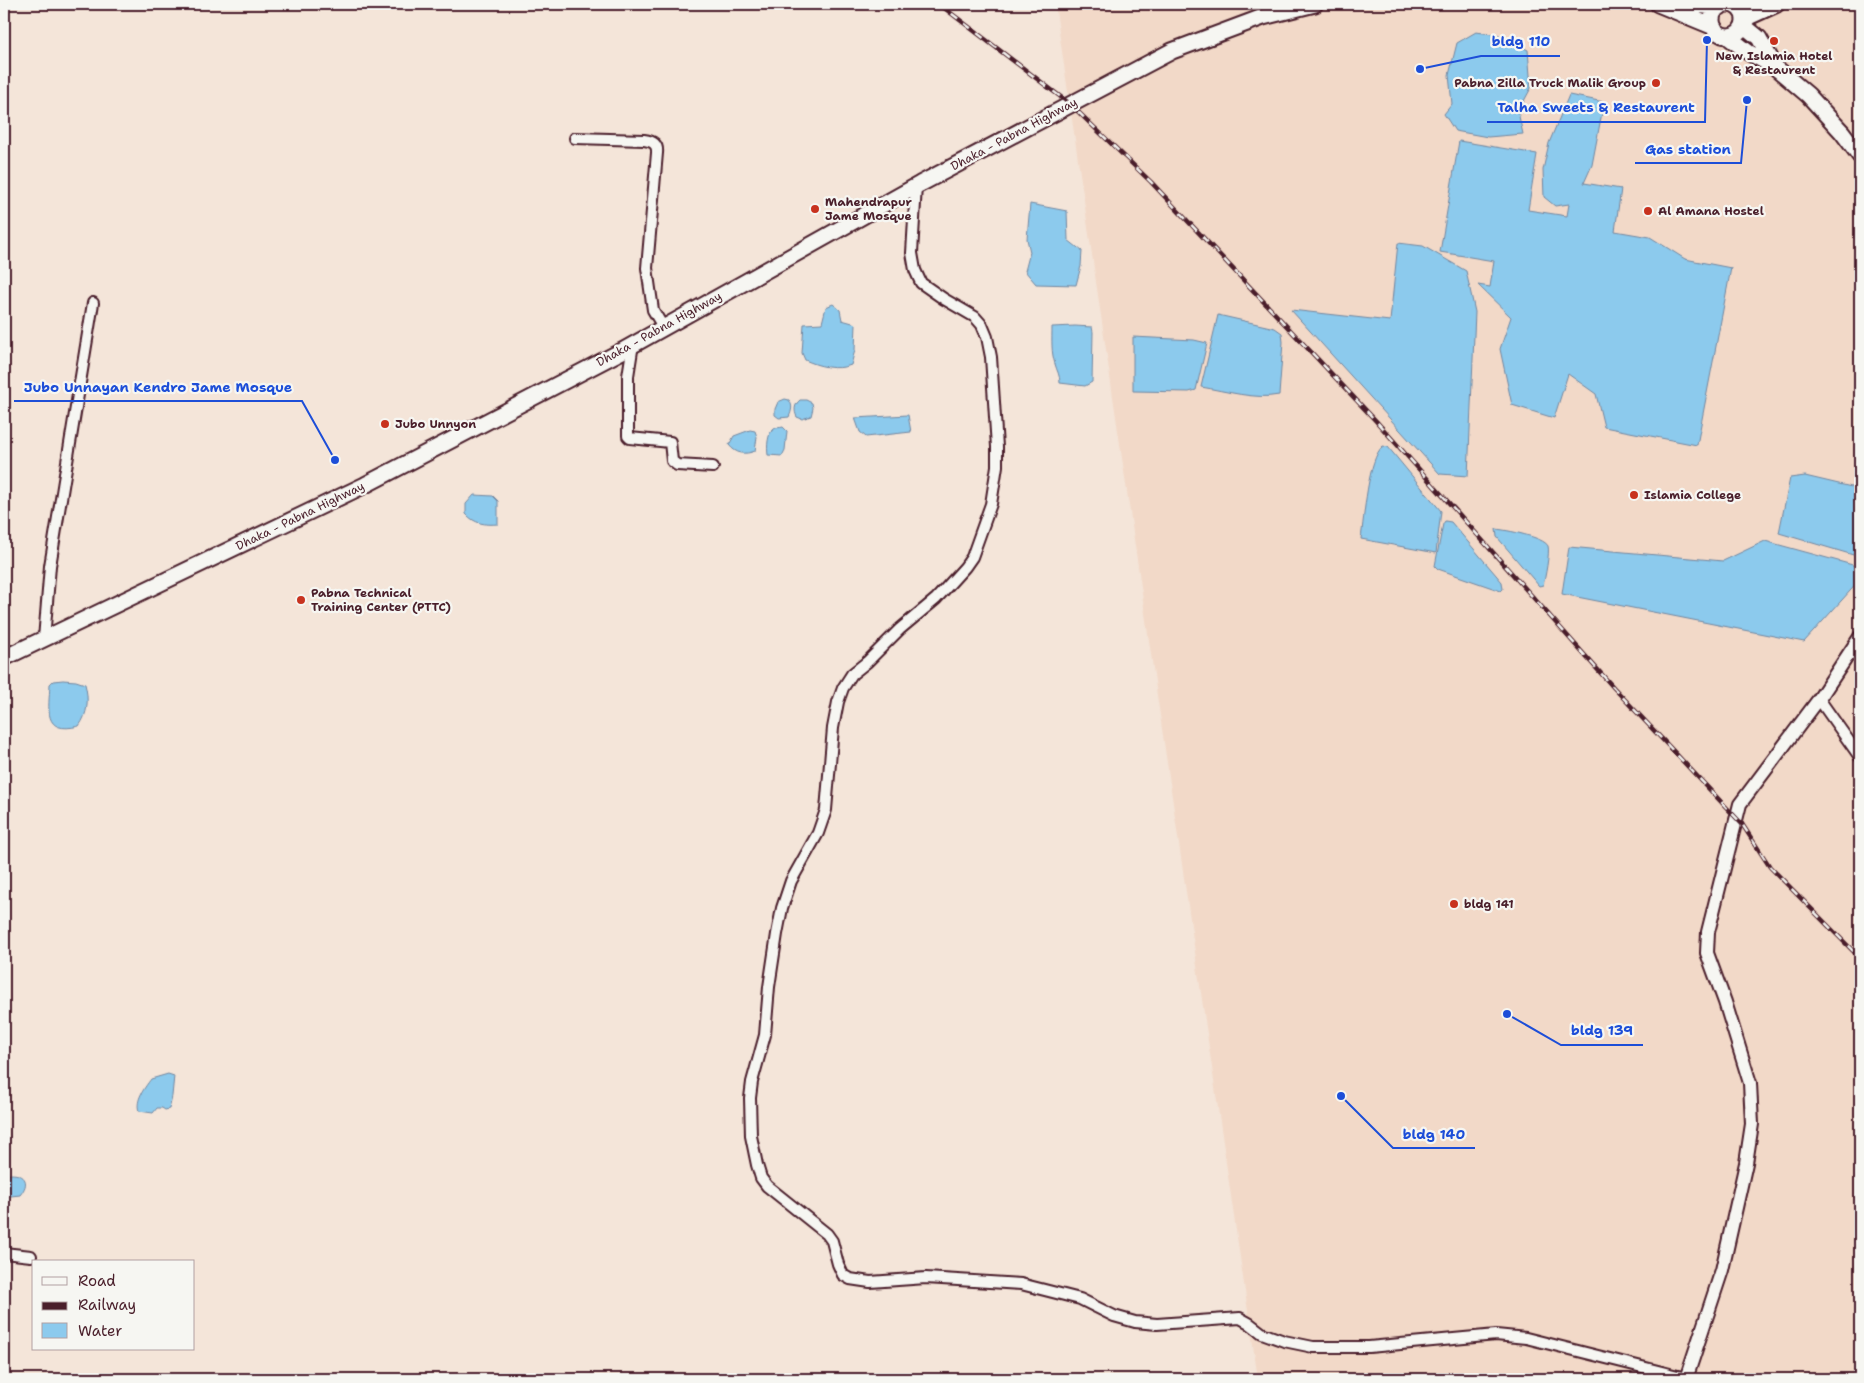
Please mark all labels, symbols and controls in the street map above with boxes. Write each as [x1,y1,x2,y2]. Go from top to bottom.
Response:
callout: bldg 110 [1481,27,1560,56]
text: bldg 110 [1492,32,1550,50]
marker: New Islamia Hotel & Restaurent [1768,35,1780,47]
place label: New Islamia Hotel & Restaurent [1715,48,1833,78]
place label: Pabna Zilla Truck Malik Group [1454,75,1646,91]
marker: Pabna Zilla Truck Malik Group [1650,77,1662,89]
callout: Talha Sweets & Restaurent [1487,93,1705,122]
street label: Dhaka - Pabna Highway [948,94,1080,174]
text: Talha Sweets & Restaurent [1497,98,1695,116]
callout: Gas station [1635,134,1741,163]
text: Gas station [1645,140,1731,158]
place label: Mahendrapur Jame Mosque [825,194,913,224]
marker: Mahendrapur Jame Mosque [809,203,821,215]
place label: Al Amana Hostel [1658,203,1764,219]
marker: Al Amana Hostel [1642,205,1654,217]
street label: Dhaka - Pabna Highway [593,288,725,370]
callout: Jubo Unnayan Kendro Jame Mosque [14,372,302,401]
text: Jubo Unnayan Kendro Jame Mosque [24,378,292,396]
place label: Jubo Unnyon [395,416,476,432]
marker: Jubo Unnyon [379,418,391,430]
street label: Dhaka - Pabna Highway [233,478,367,554]
place label: Islamia College [1644,487,1741,503]
marker: Islamia College [1628,489,1640,501]
place label: Pabna Technical Training Center (PTTC) [311,585,451,615]
marker: Pabna Technical Training Center (PTTC) [295,594,307,606]
place label: bldg 141 [1464,896,1514,912]
marker: bldg 141 [1448,898,1460,910]
callout: bldg 139 [1561,1016,1643,1045]
text: bldg 139 [1571,1021,1633,1039]
callout: bldg 140 [1393,1119,1475,1148]
text: bldg 140 [1403,1125,1465,1143]
legend [32,1260,195,1350]
text: Road [78,1271,116,1291]
text: Railway [78,1295,136,1315]
text: Water [78,1321,122,1341]

